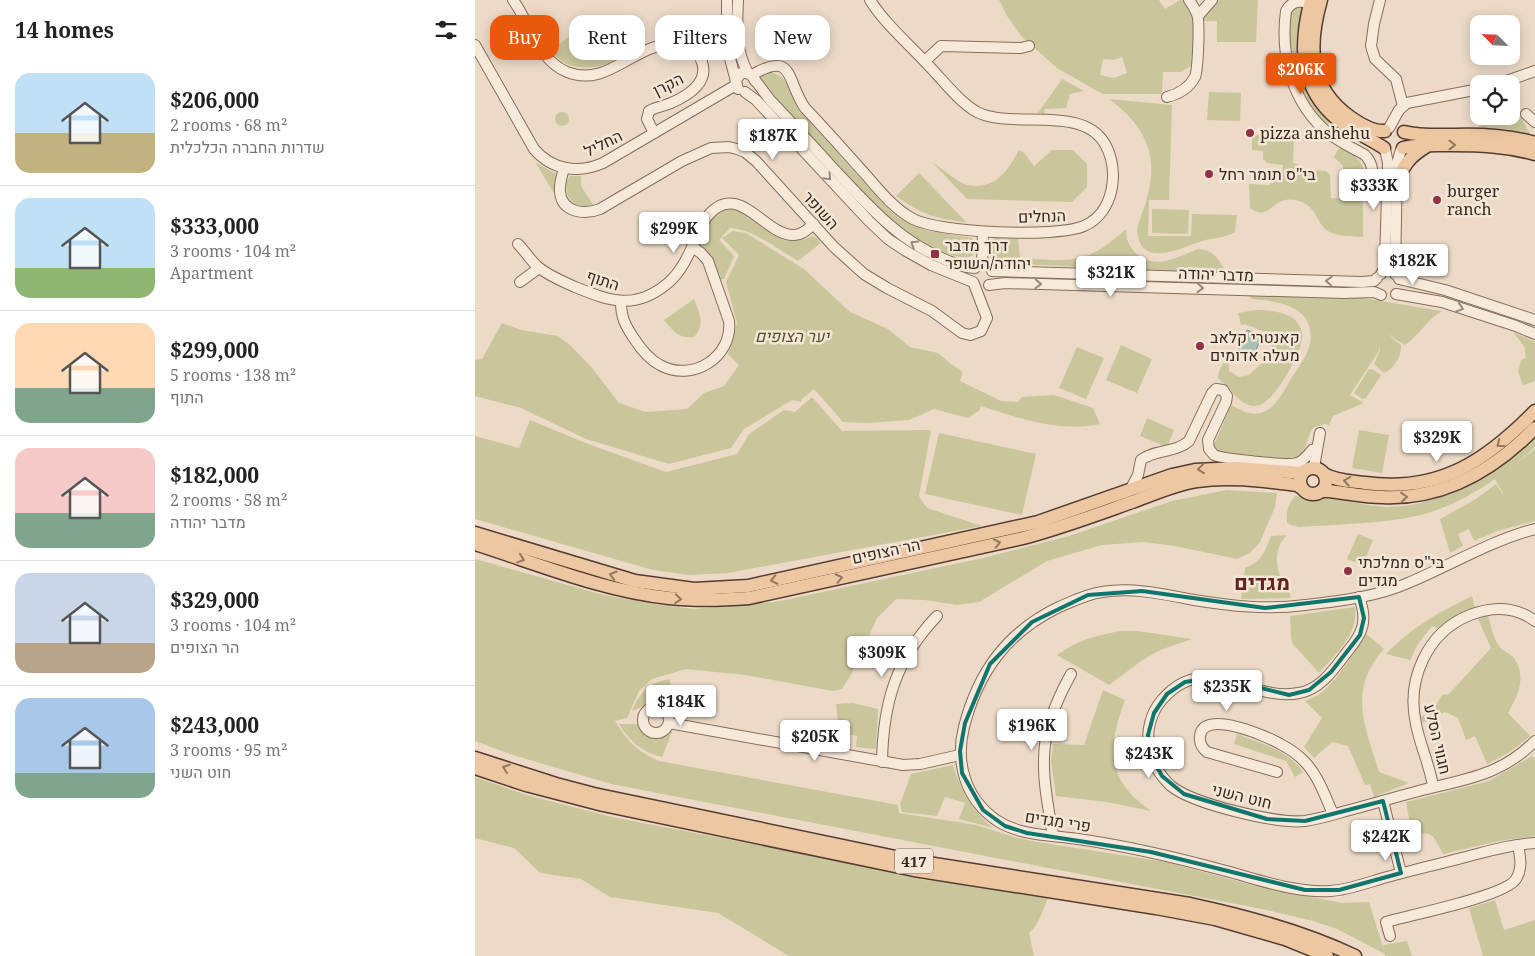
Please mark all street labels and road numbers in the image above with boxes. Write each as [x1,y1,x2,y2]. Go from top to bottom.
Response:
street label: הקרן [649,67,687,101]
street label: החליל [580,124,626,162]
street label: השופר [798,186,844,234]
street label: הנחלים [1018,204,1066,228]
street label: מדבר יהודה [1178,262,1254,286]
street label: התוף [584,264,622,296]
street label: הר הצופים [850,533,922,569]
street label: חגווי הסלע [1419,702,1457,776]
street label: חוט השני [1210,778,1274,814]
street label: פרי מגדים [1023,805,1093,837]
road number: 417 [895,848,933,874]

